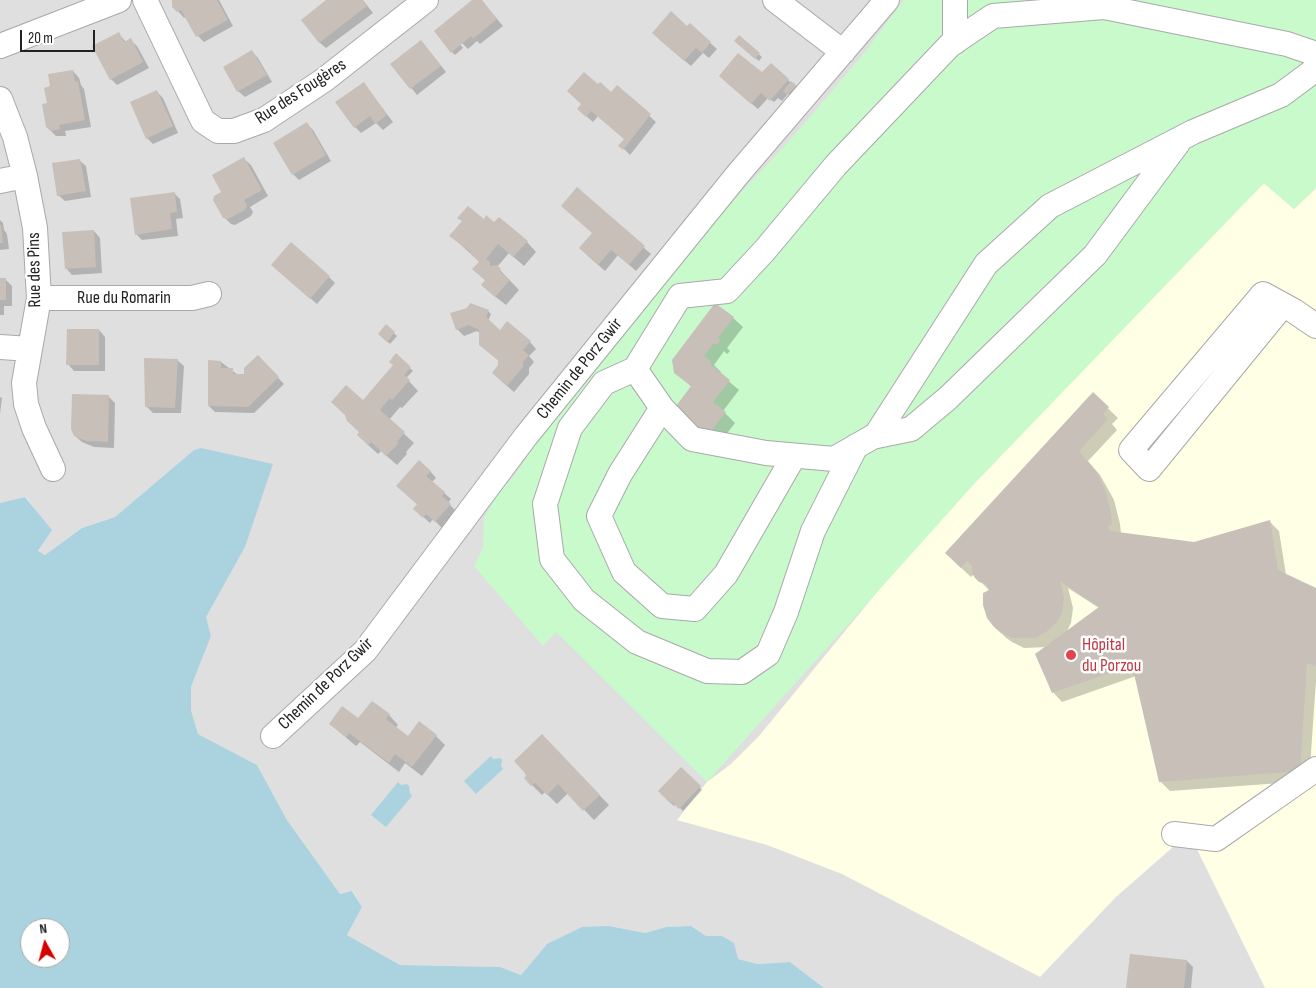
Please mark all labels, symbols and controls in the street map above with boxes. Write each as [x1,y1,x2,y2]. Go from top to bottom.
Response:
scale bar [22,20,98,52]
text: 20 m [28,29,53,48]
street label: Rue des Fougères [251,54,351,130]
street label: Rue des Pins [24,232,46,308]
street label: Rue du Romarin [77,287,171,309]
street label: Chemin de Porz Gwir [533,314,627,424]
street label: Chemin de Porz Gwir [274,633,378,735]
place label: Hôpital du Porzou [1082,634,1141,676]
marker: Hôpital du Porzou [1064,648,1078,662]
north arrow [20,918,70,968]
text: N [38,920,48,938]

